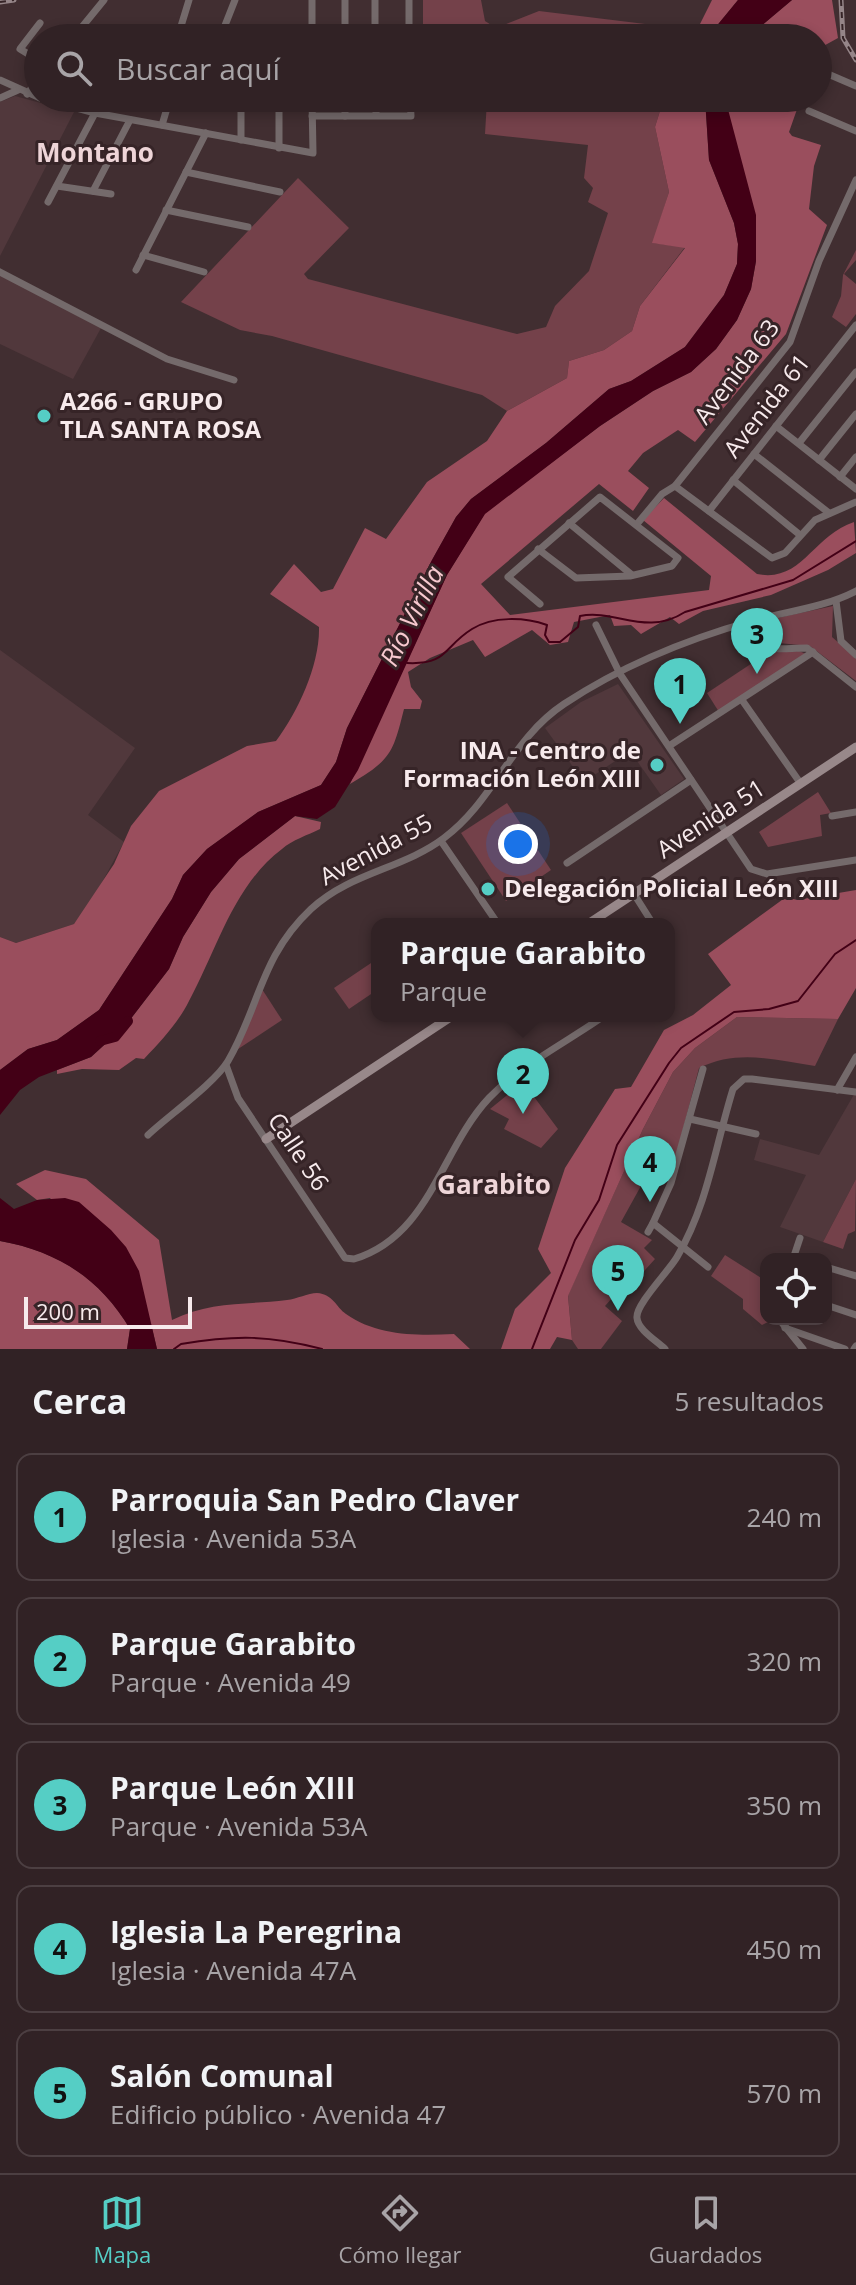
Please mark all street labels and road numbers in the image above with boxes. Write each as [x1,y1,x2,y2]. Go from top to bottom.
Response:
street label: Avenida 63 [686,312,786,430]
street label: Avenida 61 [715,346,817,464]
street label: Avenida 51 [650,770,771,865]
street label: Avenida 55 [313,805,437,892]
street label: Calle 56 [261,1106,337,1197]

